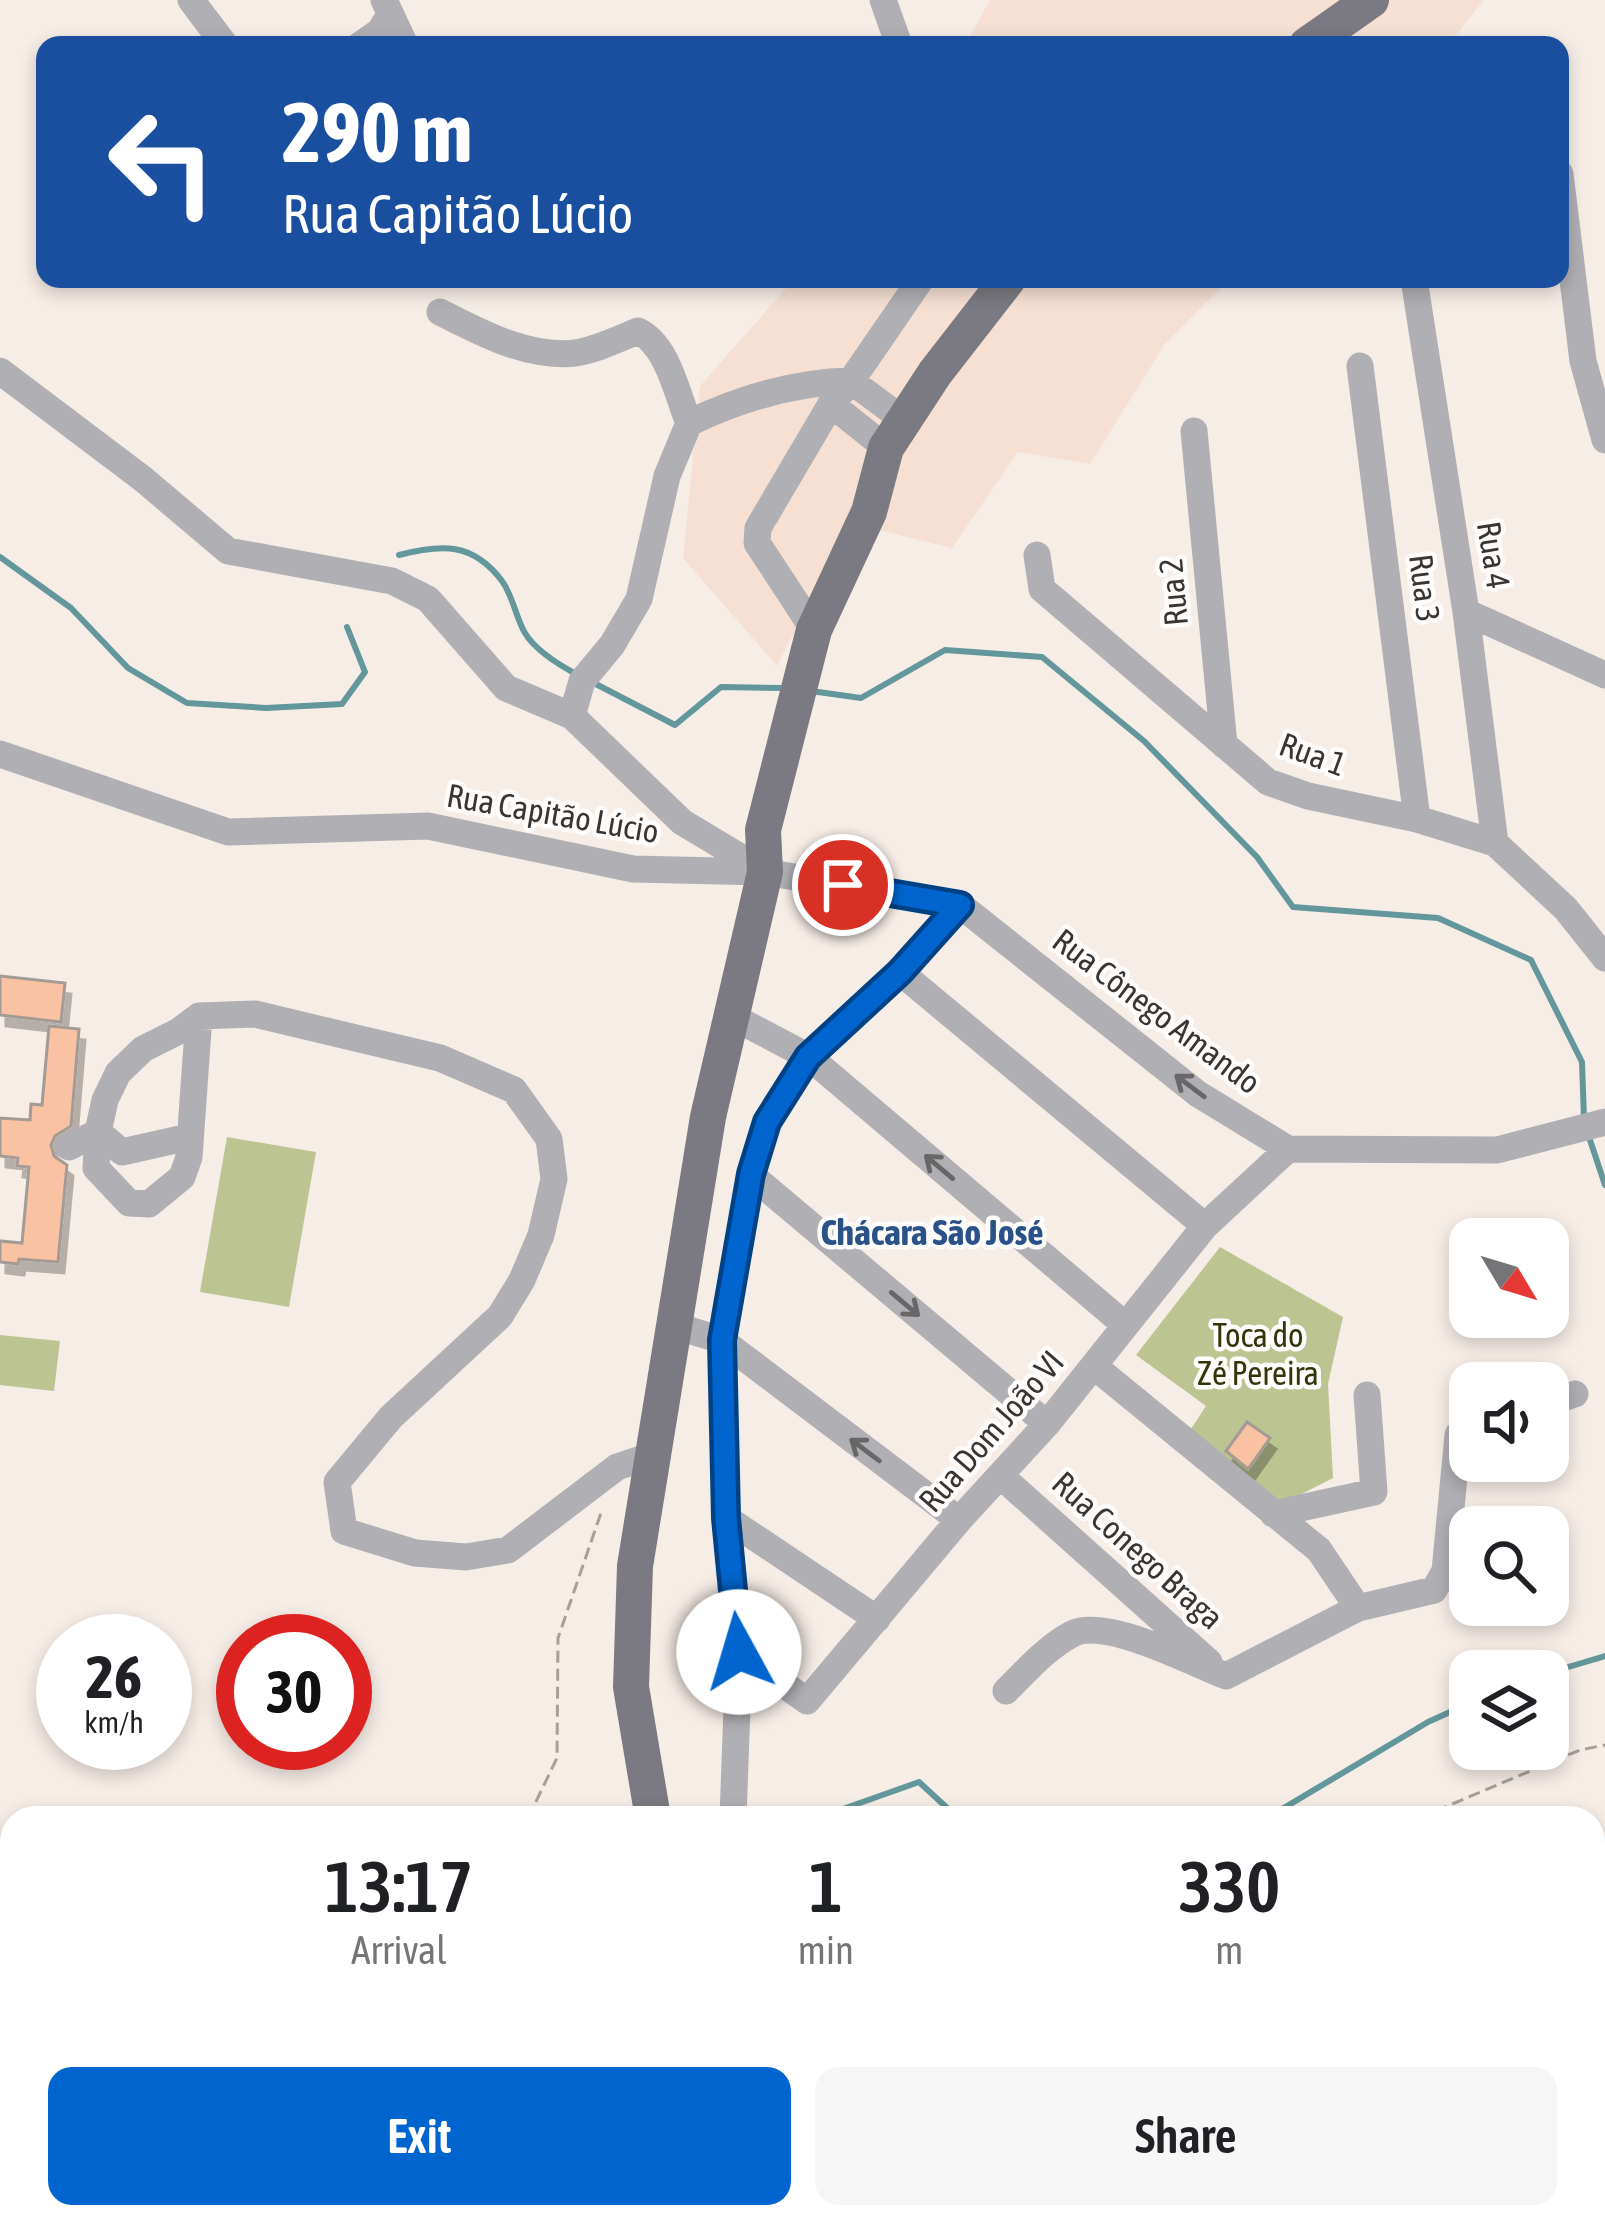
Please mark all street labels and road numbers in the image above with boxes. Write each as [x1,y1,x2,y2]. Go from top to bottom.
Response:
street label: Rua 4 [1470,519,1518,591]
street label: Rua 3 [1402,552,1448,624]
street label: Rua 2 [1151,557,1195,627]
street label: Rua 1 [1275,725,1351,783]
street label: Rua Capitão Lúcio [444,776,662,850]
street label: Rua Cônego Amando [1046,921,1268,1101]
street label: Rua Dom João VI [911,1343,1071,1519]
street label: Rua Conego Braga [1045,1464,1231,1636]

